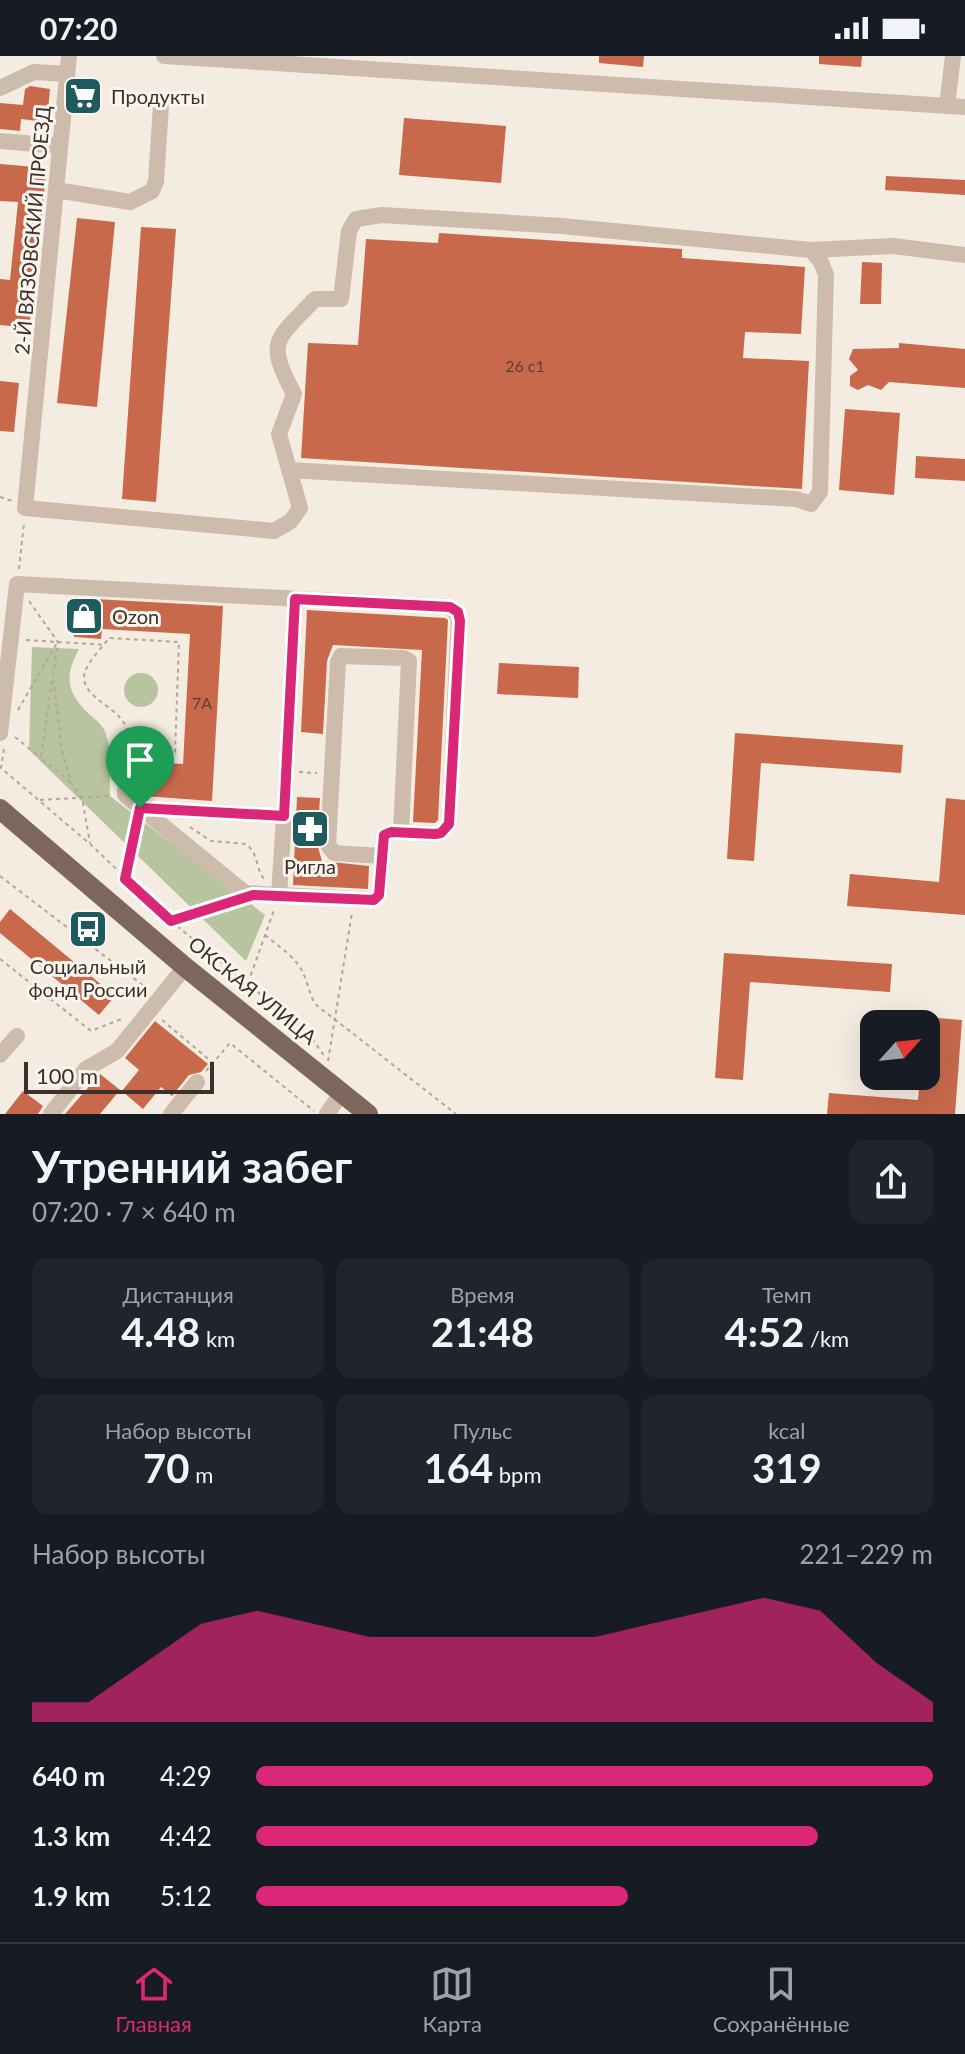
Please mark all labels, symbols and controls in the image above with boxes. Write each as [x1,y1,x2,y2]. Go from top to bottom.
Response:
text: 07:20 [40,10,117,46]
supermarket icon: Продукты [62,75,104,117]
place label: Продукты [111,84,205,108]
street label: 2-Й ВЯЗОВСКИЙ ПРОЕЗД [9,104,55,355]
house number: 26 с1 [505,356,545,375]
shop icon: Ozon [63,595,105,637]
place label: Ozon [112,604,159,628]
house number: 7А [192,693,212,712]
pin [106,726,174,808]
icon: arrive [118,738,162,782]
pharmacy icon: Ригла [289,808,331,850]
place label: Ригла [284,854,336,878]
bus stop icon: Социальный фонд России [67,908,109,950]
street label: ОКСКАЯ УЛИЦА [184,931,322,1049]
place label: Социальный фонд России [29,954,147,1001]
north arrow [860,1010,940,1090]
map controls [860,1010,940,1090]
scale bar [24,1058,214,1094]
text: 100 m [36,1062,98,1089]
text: Утренний забег [32,1140,352,1192]
button: share [849,1140,933,1224]
text: 07:20 · 7 × 640 m [32,1196,236,1228]
text: Дистанция [122,1281,234,1308]
text: Время [450,1281,515,1308]
text: Темп [762,1281,812,1308]
text: 4.48 [121,1308,200,1356]
text: 21:48 [431,1308,534,1356]
text: 4:52 [724,1308,804,1356]
text: km [200,1325,235,1352]
text: /km [804,1325,849,1352]
text: Набор высоты [105,1417,252,1444]
text: Пульс [452,1417,513,1444]
text: kcal [768,1417,805,1444]
text: 70 [143,1444,190,1492]
text: 164 [423,1444,493,1492]
text: 319 [752,1444,822,1492]
text: m [190,1461,213,1488]
text: bpm [493,1461,541,1488]
text: Набор высоты [32,1538,206,1570]
text: 221–229 m [799,1538,933,1570]
text: 640 m [32,1760,105,1792]
text: 4:29 [160,1760,212,1792]
text: 1.3 km [32,1820,110,1852]
text: 4:42 [160,1820,212,1852]
text: 1.9 km [32,1880,110,1912]
text: 5:12 [160,1880,212,1912]
tab: Главная [115,1962,192,2037]
tab: Карта [423,1962,482,2037]
tab: Сохранённые [713,1962,850,2037]

